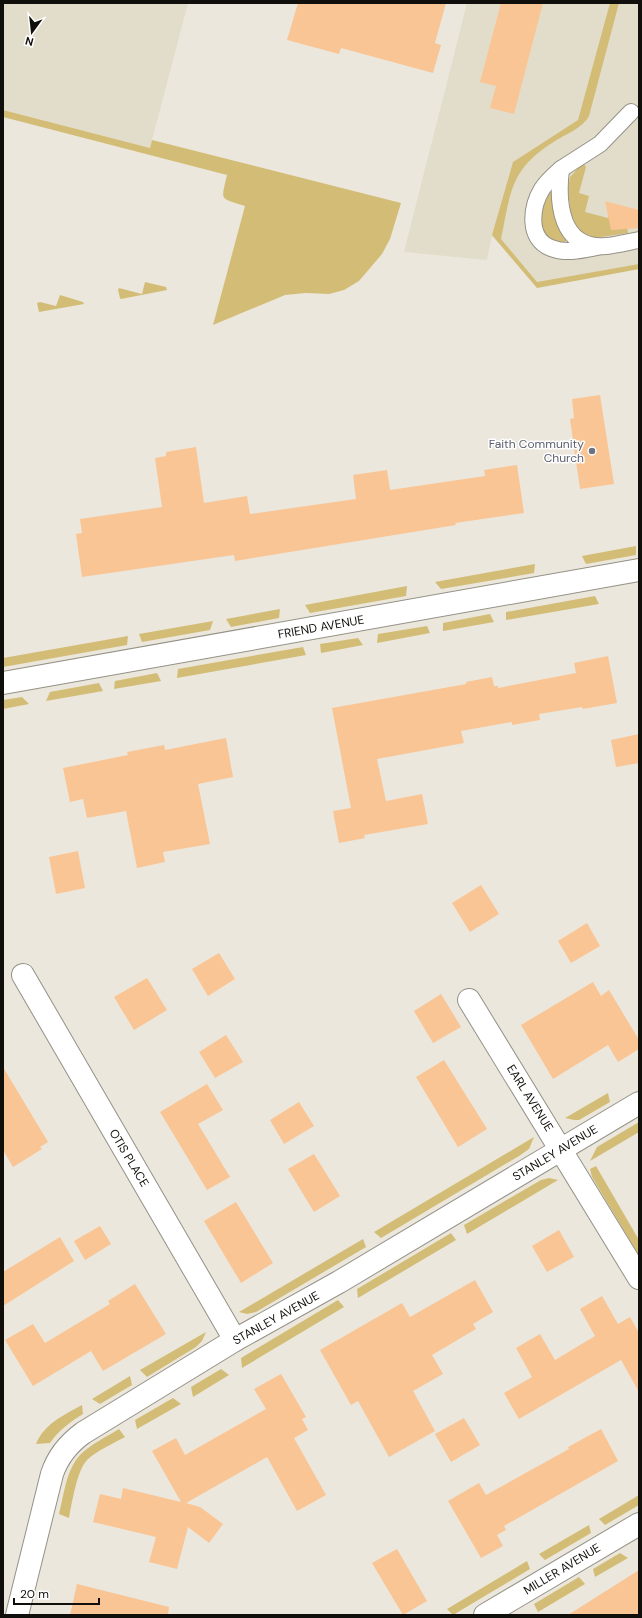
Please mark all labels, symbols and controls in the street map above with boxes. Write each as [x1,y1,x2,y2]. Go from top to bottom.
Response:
north arrow [12,12,52,52]
text: N [24,34,35,49]
place label: Faith Community Church [489,436,584,466]
marker: Faith Community Church [587,446,597,456]
street label: FRIEND AVENUE [277,611,366,642]
street label: EARL AVENUE [503,1062,557,1135]
street label: STANLEY AVENUE [509,1121,601,1185]
street label: OTIS PLACE [105,1126,153,1190]
street label: STANLEY AVENUE [230,1287,322,1348]
street label: MILLER AVENUE [521,1540,604,1598]
scale bar [14,1580,99,1606]
text: 20 m [20,1586,49,1602]

